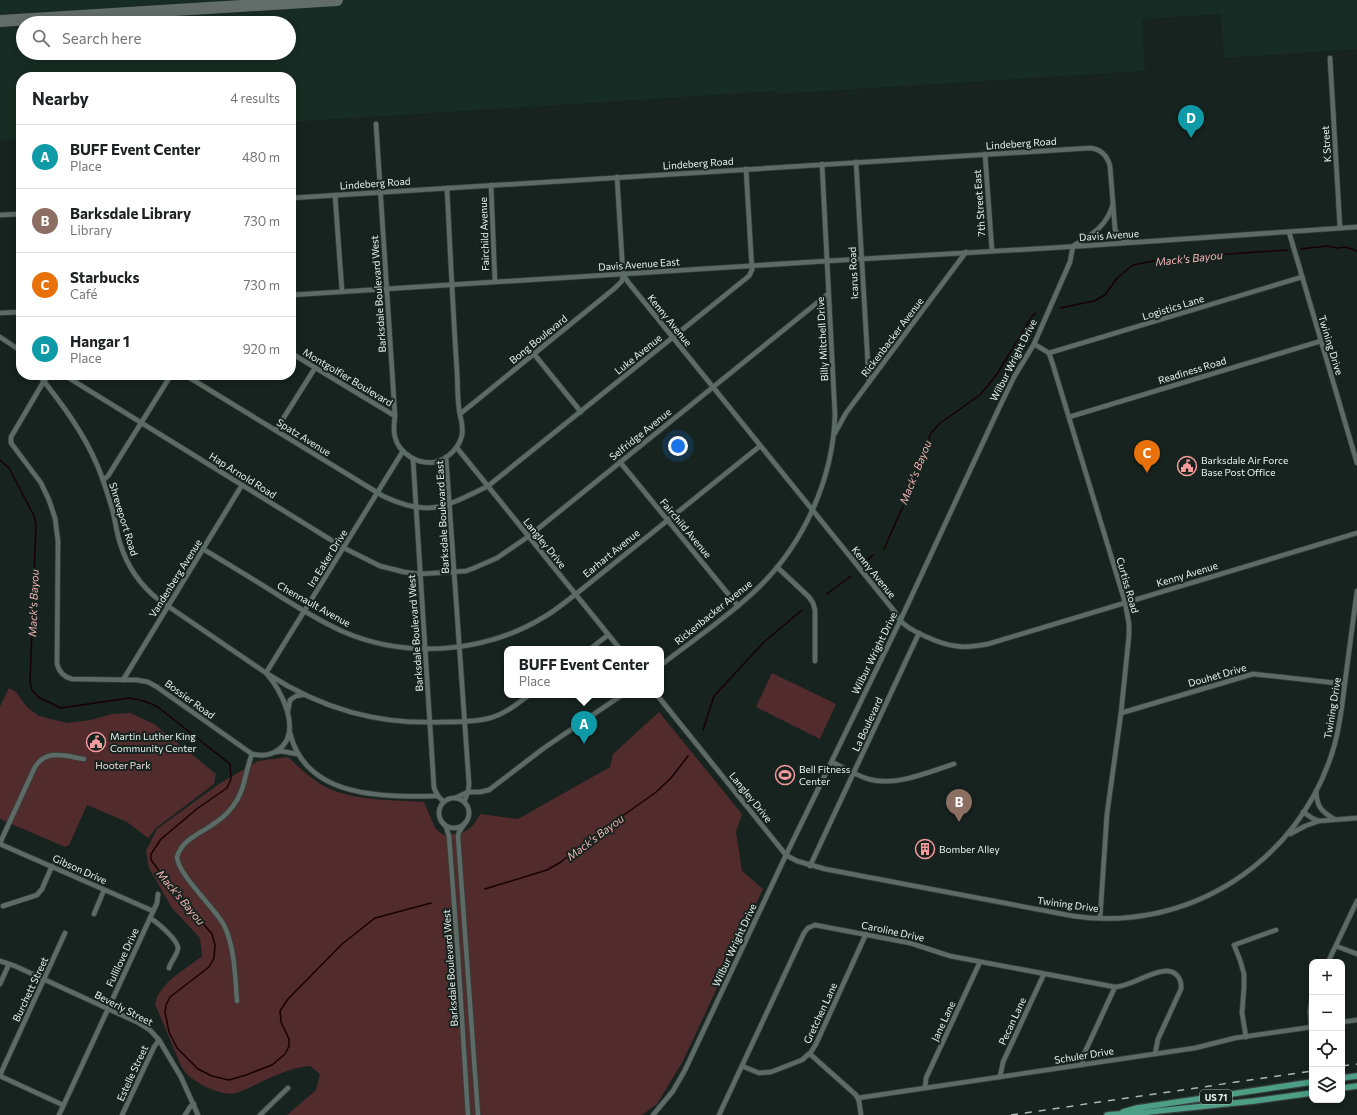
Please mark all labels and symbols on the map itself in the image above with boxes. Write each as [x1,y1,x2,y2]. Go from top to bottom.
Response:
pin: D [1178,105,1204,138]
street label: K Street [1319,125,1333,163]
street label: Lindeberg Road [985,135,1057,151]
street label: Lindeberg Road [662,155,734,171]
street label: 7th Street East [971,169,987,237]
street label: Lindeberg Road [339,175,411,191]
street label: Fairchild Avenue [477,197,491,271]
street label: Davis Avenue [1079,227,1139,243]
street label: Barksdale Boulevard West [368,235,388,353]
street label: Icarus Road [846,246,860,299]
water label: Mack's Bayou [1155,248,1223,268]
street label: Davis Avenue East [598,255,680,273]
street label: Kenny Avenue [645,292,695,348]
street label: Logistics Lane [1141,292,1205,322]
street label: Rickenbacker Avenue [858,295,926,379]
street label: Billy Mitchell Drive [814,297,830,381]
street label: Bong Boulevard [507,312,570,366]
street label: Twining Drive [1316,314,1346,376]
street label: Wilbur Wright Drive [987,317,1039,403]
street label: Luke Avenue [612,331,664,377]
street label: Montgolfier Boulevard [301,345,395,409]
street label: Readiness Road [1156,354,1228,386]
street label: Selfridge Avenue [607,405,673,463]
street label: Spatz Avenue [275,416,333,458]
your location [668,436,688,456]
water label: Mack's Bayou [896,438,934,506]
pin: C [1134,440,1160,473]
street label: Hap Arnold Road [207,450,279,501]
place label: Barksdale Air Force Base Post Office [1201,454,1288,478]
public building icon: Barksdale Air Force Base Post Office [1176,455,1198,477]
street label: Barksdale Boulevard East [433,460,451,574]
street label: Shreveport Road [107,481,141,557]
street label: Fairchild Avenue [658,496,714,560]
street label: Langley Drive [521,516,569,570]
street label: Earhart Avenue [580,526,642,580]
street label: Ira Eaker Drive [305,527,349,589]
street label: Vandenberg Avenue [146,537,204,619]
street label: Kenny Avenue [849,544,899,600]
street label: Curtiss Road [1114,556,1142,614]
street label: Kenny Avenue [1155,559,1219,589]
water label: Mack's Bayou [25,569,41,637]
street label: Barksdale Boulevard West [405,574,425,692]
street label: Rickenbacker Avenue [672,577,754,647]
street label: Chennault Avenue [275,579,353,629]
street label: Wilbur Wright Drive [849,610,899,696]
street label: Douhet Drive [1186,661,1248,689]
street label: Bossier Road [163,677,217,721]
street label: Twining Drive [1321,677,1343,739]
street label: La Boulevard [849,695,885,753]
pin: A [571,711,597,744]
place label: Martin Luther King Community Center [110,730,197,754]
public building icon: Martin Luther King Community Center [85,731,107,753]
park label: Hooter Park [95,759,151,771]
place label: Bell Fitness Center [799,763,851,787]
sports icon: Bell Fitness Center [774,764,796,786]
street label: Langley Drive [727,770,775,824]
pin: B [946,789,972,822]
water label: Mack's Bayou [564,811,626,863]
building icon: Bomber Alley [914,838,936,860]
place label: Bomber Alley [939,843,1000,855]
street label: Gibson Drive [51,852,109,886]
water label: Mack's Bayou [154,867,208,927]
street label: Twining Drive [1037,894,1099,914]
street label: Wilbur Wright Drive [709,902,759,988]
street label: Barksdale Boulevard West [440,909,460,1027]
street label: Caroline Drive [860,918,926,944]
street label: Fullilove Drive [103,926,141,988]
street label: Burchett Street [10,955,50,1023]
street label: Gretchen Lane [801,981,839,1045]
street label: Beverly Street [93,988,155,1028]
street label: Pecan Lane [996,995,1028,1047]
street label: Jane Lane [928,999,958,1043]
street label: Estelle Street [114,1043,150,1103]
street label: Schuler Drive [1053,1044,1115,1066]
road number: US 71 [1200,1090,1232,1104]

